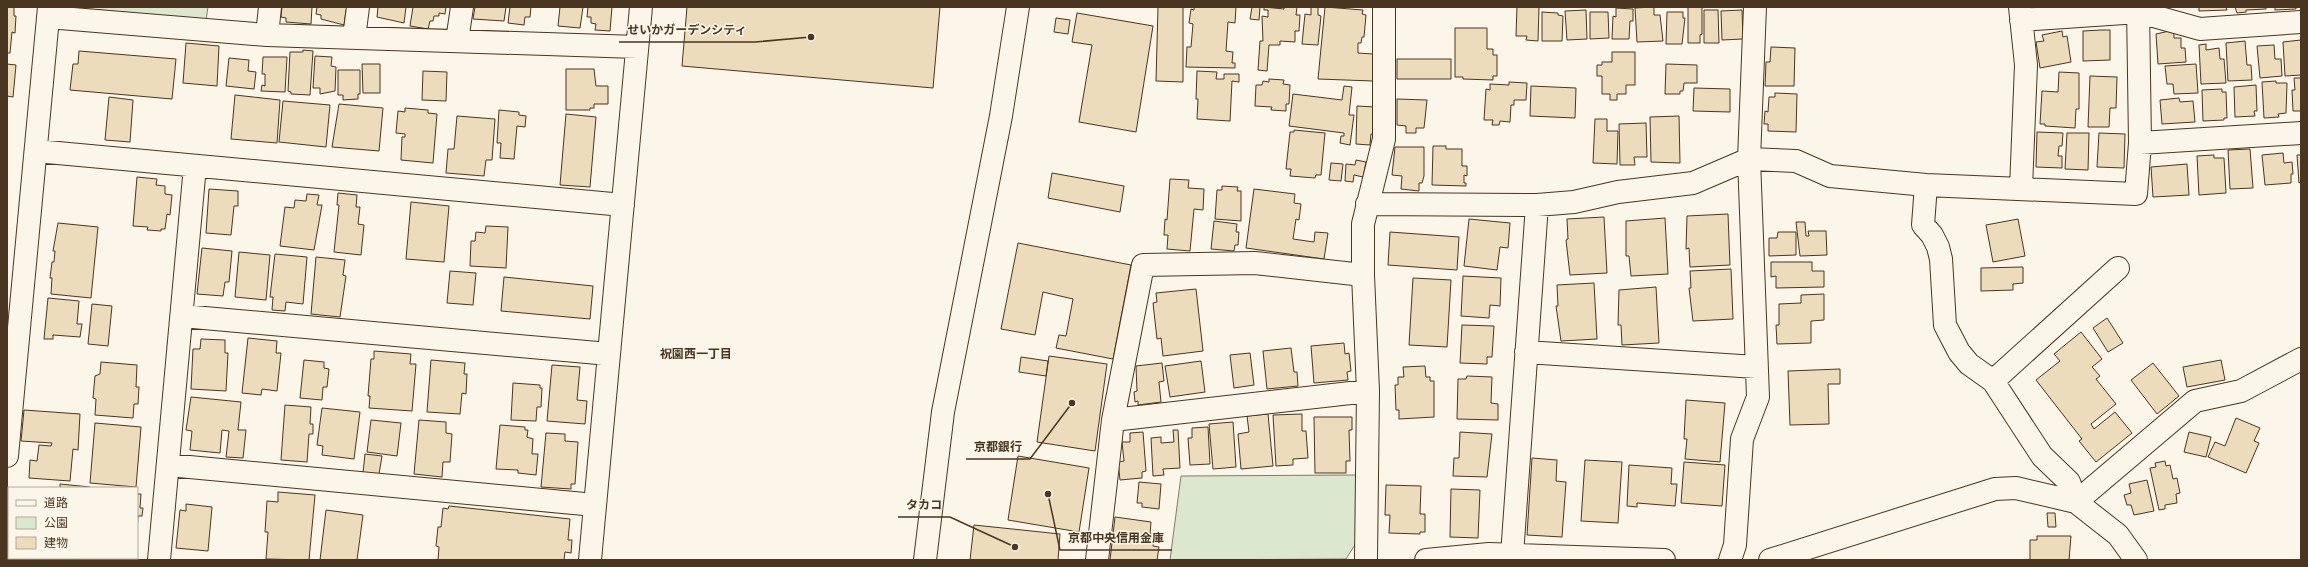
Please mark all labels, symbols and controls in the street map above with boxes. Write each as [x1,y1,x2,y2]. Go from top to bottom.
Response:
callout: せいかガーデンシティ [619,18,755,42]
text: せいかガーデンシティ [627,23,747,37]
district label: 祝園西一丁目 [660,347,732,361]
callout: 京都銀行 [966,435,1030,459]
text: 京都銀行 [974,440,1022,454]
legend [8,487,138,559]
callout: タカコ [898,493,950,517]
text: 道路 [44,496,68,510]
text: タカコ [906,498,942,512]
text: 公園 [44,516,68,530]
callout: 京都中央信用金庫 [1060,526,1172,550]
text: 京都中央信用金庫 [1068,531,1164,545]
text: 建物 [44,536,68,550]

